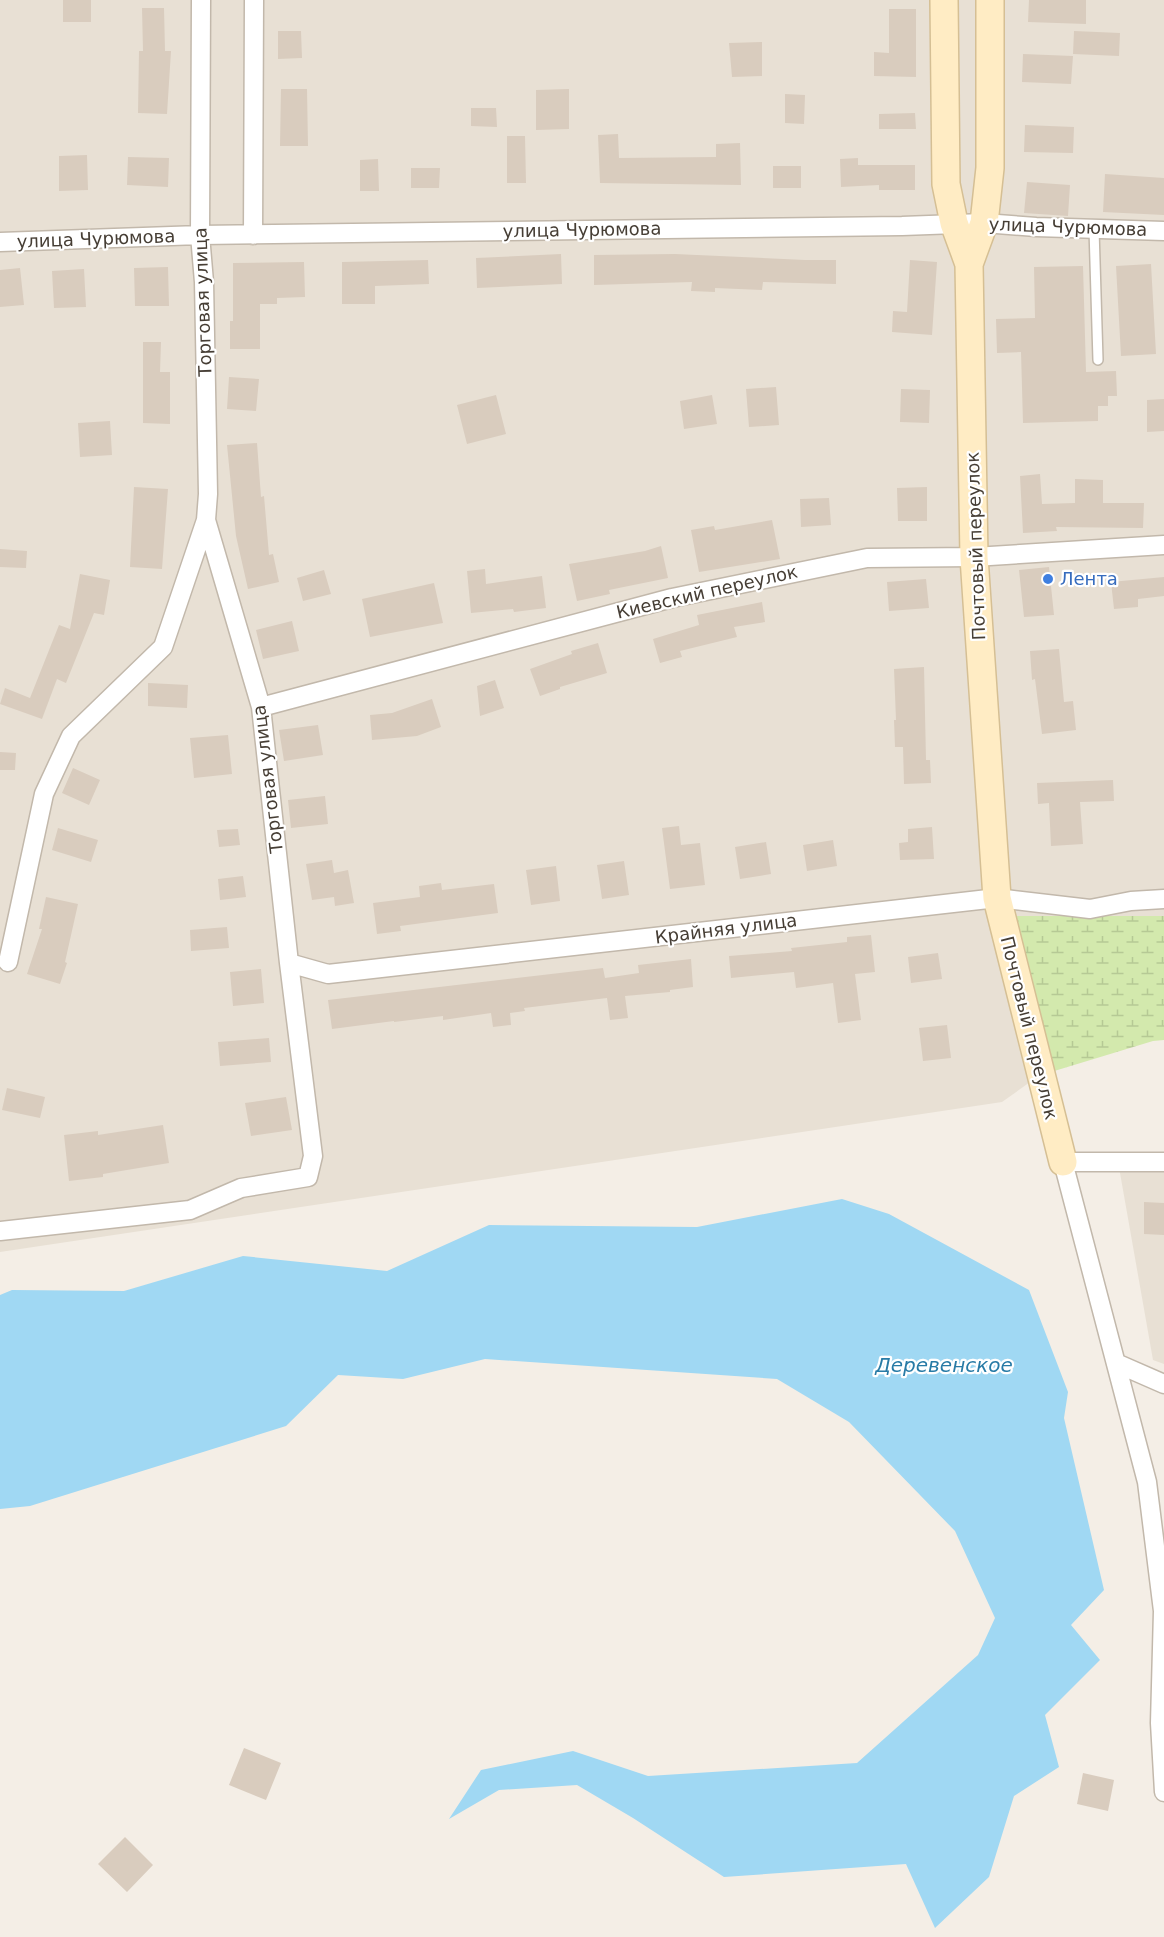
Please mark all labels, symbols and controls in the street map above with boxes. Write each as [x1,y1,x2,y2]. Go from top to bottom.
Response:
street label: улица Чурюмова [988,213,1148,240]
street label: улица Чурюмова [502,218,661,241]
street label: улица Чурюмова [16,225,176,252]
street label: Торговая улица [189,227,216,378]
street label: Почтовый переулок [962,451,989,640]
street label: Киевский переулок [614,560,800,623]
place label: Лента [1060,568,1118,589]
marker: Лента [1041,572,1055,586]
street label: Торговая улица [248,704,287,855]
street label: Крайняя улица [654,909,798,948]
street label: Почтовый переулок [997,934,1062,1122]
water label: Деревенское [874,1353,1013,1377]

